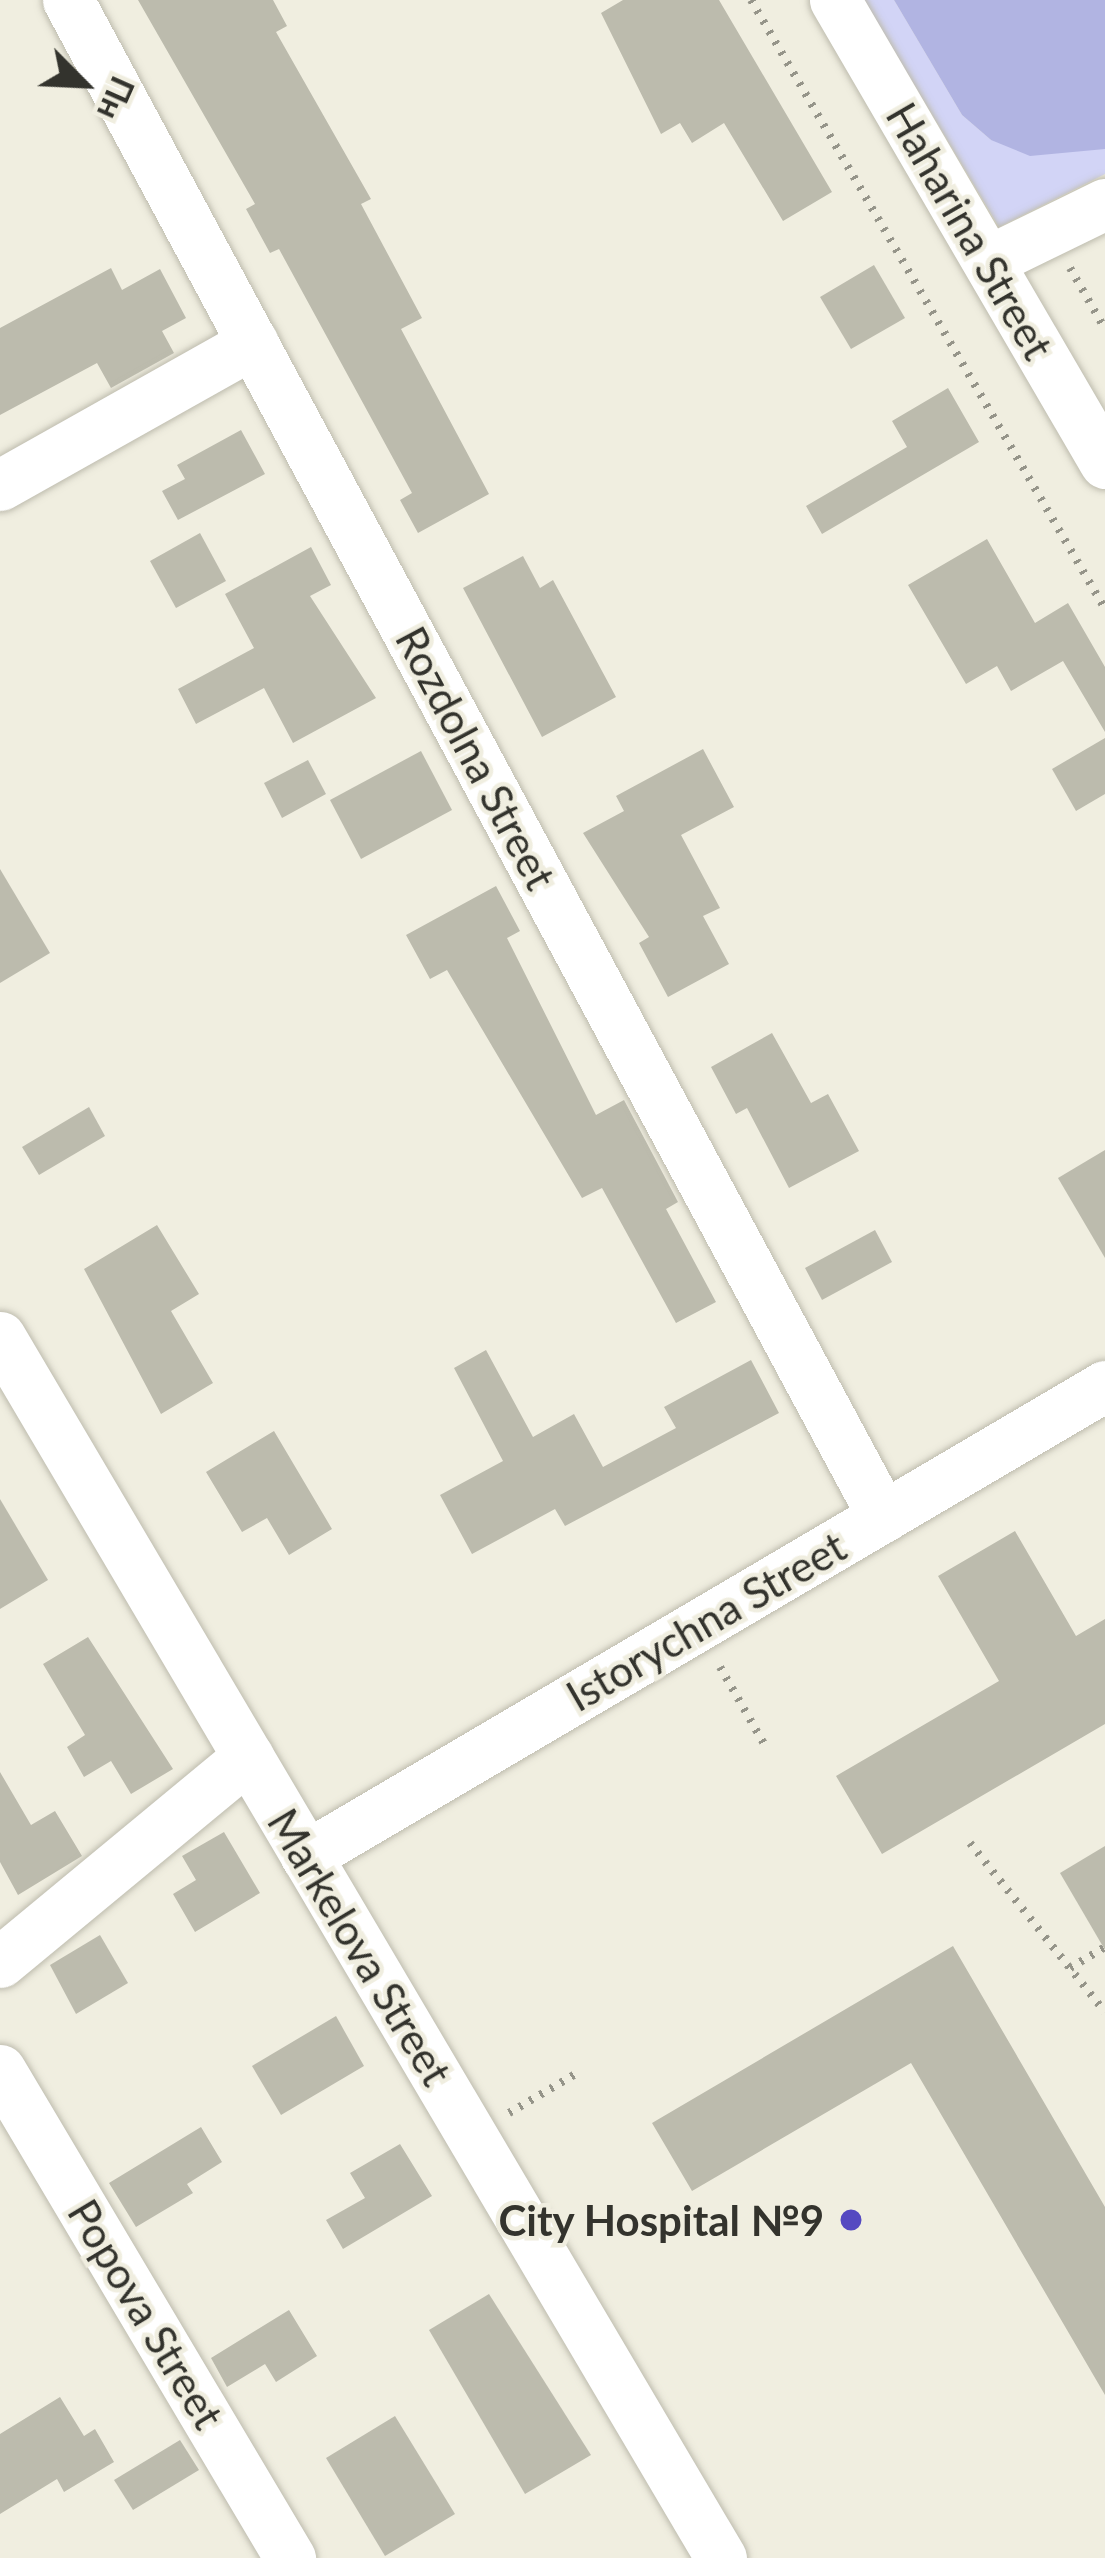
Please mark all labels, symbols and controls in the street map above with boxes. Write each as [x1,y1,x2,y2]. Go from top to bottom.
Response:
north arrow [24,24,144,144]
text: Пн [90,71,144,126]
street label: Haharina Street [876,94,1064,368]
street label: Rozdolna Street [386,618,566,898]
street label: Istorychna Street [558,1521,854,1721]
street label: Markelova Street [258,1800,462,2094]
street label: Popova Street [58,2190,234,2438]
place label: City Hospital №9 [497,2195,824,2245]
marker: City Hospital №9 [835,2204,867,2236]

